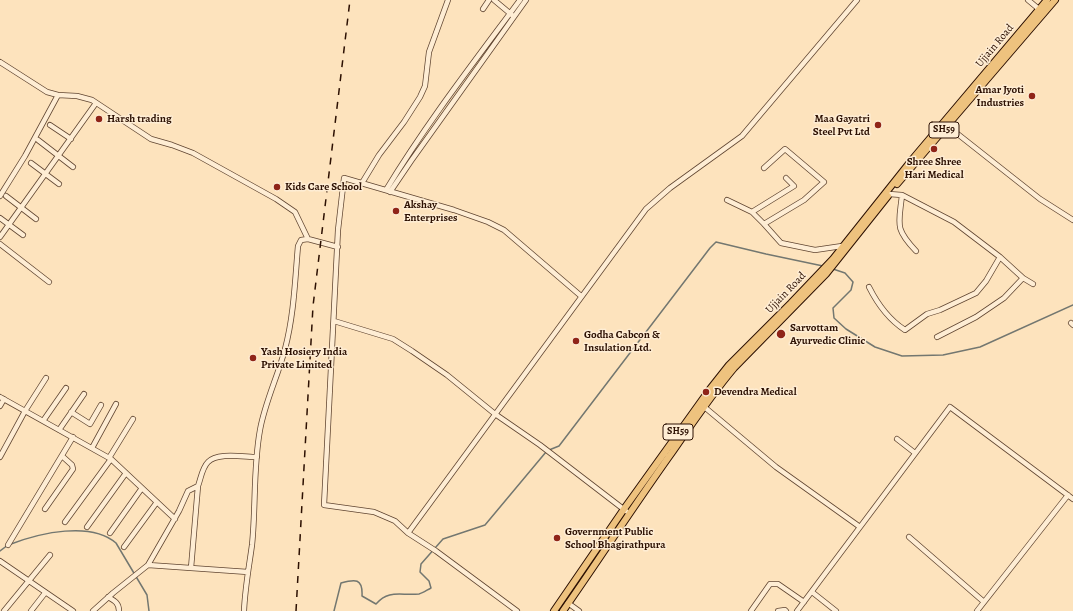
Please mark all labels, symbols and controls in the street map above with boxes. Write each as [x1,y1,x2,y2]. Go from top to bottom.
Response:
street label: Ujjain Road [973,22,1017,70]
place label: Amar Jyoti Industries [976,83,1024,109]
marker: Amar Jyoti Industries [1027,91,1037,101]
place label: Harsh trading [107,112,172,126]
place label: Maa Gayatri Steel Pvt Ltd [813,112,870,138]
marker: Harsh trading [94,114,104,124]
marker: Maa Gayatri Steel Pvt Ltd [873,120,883,130]
road number: SH59 [929,122,959,138]
marker: Shree Shree Hari Medical [929,144,939,154]
place label: Shree Shree Hari Medical [904,155,964,181]
place label: Kids Care School [285,180,362,194]
marker: Kids Care School [272,182,282,192]
place label: Akshay Enterprises [404,198,457,224]
marker: Akshay Enterprises [391,206,401,216]
street label: Ujjain Road [763,270,809,316]
place label: Sarvottam Ayurvedic Clinic [790,321,865,347]
place label: Godha Cabcon & Insulation Ltd. [584,328,660,354]
marker: Sarvottam Ayurvedic Clinic [775,328,787,340]
marker: Godha Cabcon & Insulation Ltd. [571,336,581,346]
place label: Yash Hosiery India Private Limited [261,345,347,371]
marker: Yash Hosiery India Private Limited [248,353,258,363]
place label: Devendra Medical [714,385,797,399]
marker: Devendra Medical [701,387,711,397]
road number: SH59 [663,424,693,440]
place label: Government Public School Bhagirathpura [565,525,666,551]
marker: Government Public School Bhagirathpura [552,533,562,543]

